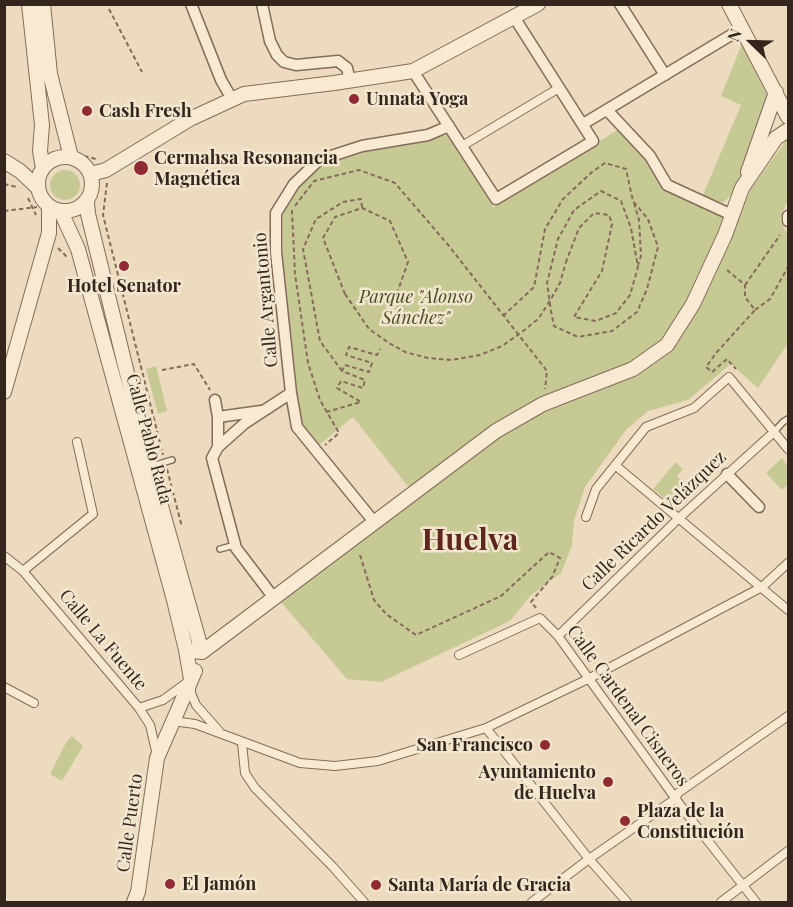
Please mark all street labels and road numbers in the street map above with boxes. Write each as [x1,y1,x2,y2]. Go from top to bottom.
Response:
street label: Calle Argantonio [249,232,283,368]
street label: Calle Pablo Rada [121,372,177,506]
street label: Calle Ricardo Velázquez [577,446,731,596]
street label: Calle La Fuente [55,585,151,695]
street label: Calle Cardenal Cisneros [562,621,694,791]
street label: Calle Puerto [112,772,148,874]

